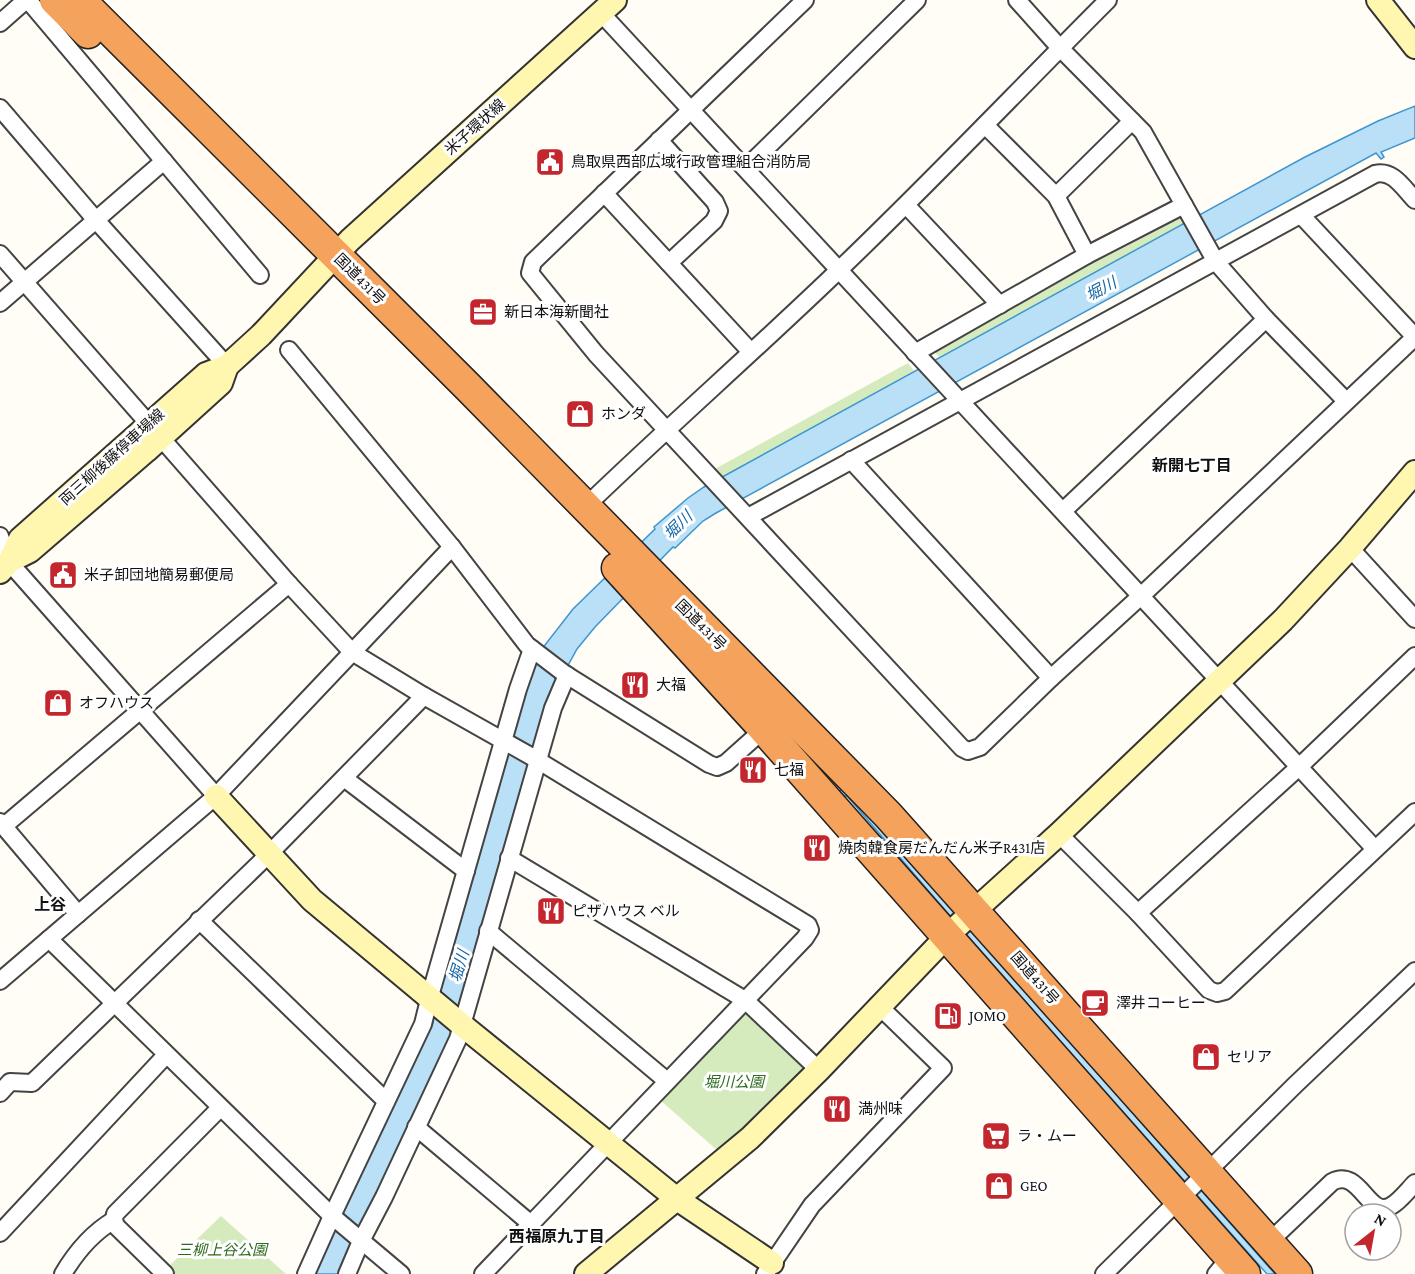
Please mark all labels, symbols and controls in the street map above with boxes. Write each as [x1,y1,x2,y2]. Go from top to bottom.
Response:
street label: 米子環状線 [441,95,508,158]
public building icon: 鳥取県西部広域行政管理組合消防局 [534,146,566,178]
place label: 鳥取県西部広域行政管理組合消防局 [571,154,811,170]
street label: 国道431号 [331,250,389,308]
water label: 堀川 [1083,273,1121,304]
office icon: 新日本海新聞社 [467,296,499,328]
place label: 新日本海新聞社 [504,304,609,320]
shop icon: ホンダ [564,398,596,430]
street label: 両三柳後藤停車場線 [56,406,168,508]
place label: ホンダ [601,406,646,422]
district label: 新開七丁目 [1152,457,1232,474]
water label: 堀川 [661,506,697,542]
public building icon: 米子卸団地簡易郵便局 [47,559,79,591]
place label: 米子卸団地簡易郵便局 [84,567,234,583]
street label: 国道431号 [672,596,730,654]
restaurant icon: 大福 [619,669,651,701]
place label: 大福 [656,677,686,693]
shop icon: オフハウス [42,687,74,719]
place label: オフハウス [79,695,154,711]
restaurant icon: 七福 [737,754,769,786]
place label: 七福 [774,762,804,778]
restaurant icon: 焼肉韓食房だんだん米子R431店 [801,832,833,864]
place label: 焼肉韓食房だんだん米子R431店 [838,840,1045,856]
restaurant icon: ピザハウス ベル [535,895,567,927]
district label: 上谷 [34,896,66,913]
place label: ピザハウス ベル [572,903,680,919]
water label: 堀川 [446,946,472,984]
street label: 国道431号 [1008,948,1062,1008]
cafe icon: 澤井コーヒー [1079,987,1111,1019]
place label: 澤井コーヒー [1116,994,1206,1011]
fuel station icon: JOMO [932,1000,964,1032]
place label: JOMO [967,1008,1006,1025]
shop icon: セリア [1190,1041,1222,1073]
place label: セリア [1227,1049,1272,1065]
park label: 堀川公園 [704,1074,766,1090]
restaurant icon: 満州味 [821,1093,853,1125]
place label: 満州味 [858,1100,903,1117]
supermarket icon: ラ・ムー [980,1120,1012,1152]
place label: ラ・ムー [1017,1128,1077,1144]
shop icon: GEO [983,1170,1015,1202]
place label: GEO [1020,1178,1048,1194]
north arrow [1343,1202,1403,1262]
text: N [1371,1209,1390,1230]
district label: 西福原九丁目 [509,1228,605,1245]
park label: 三柳上谷公園 [177,1242,269,1258]

